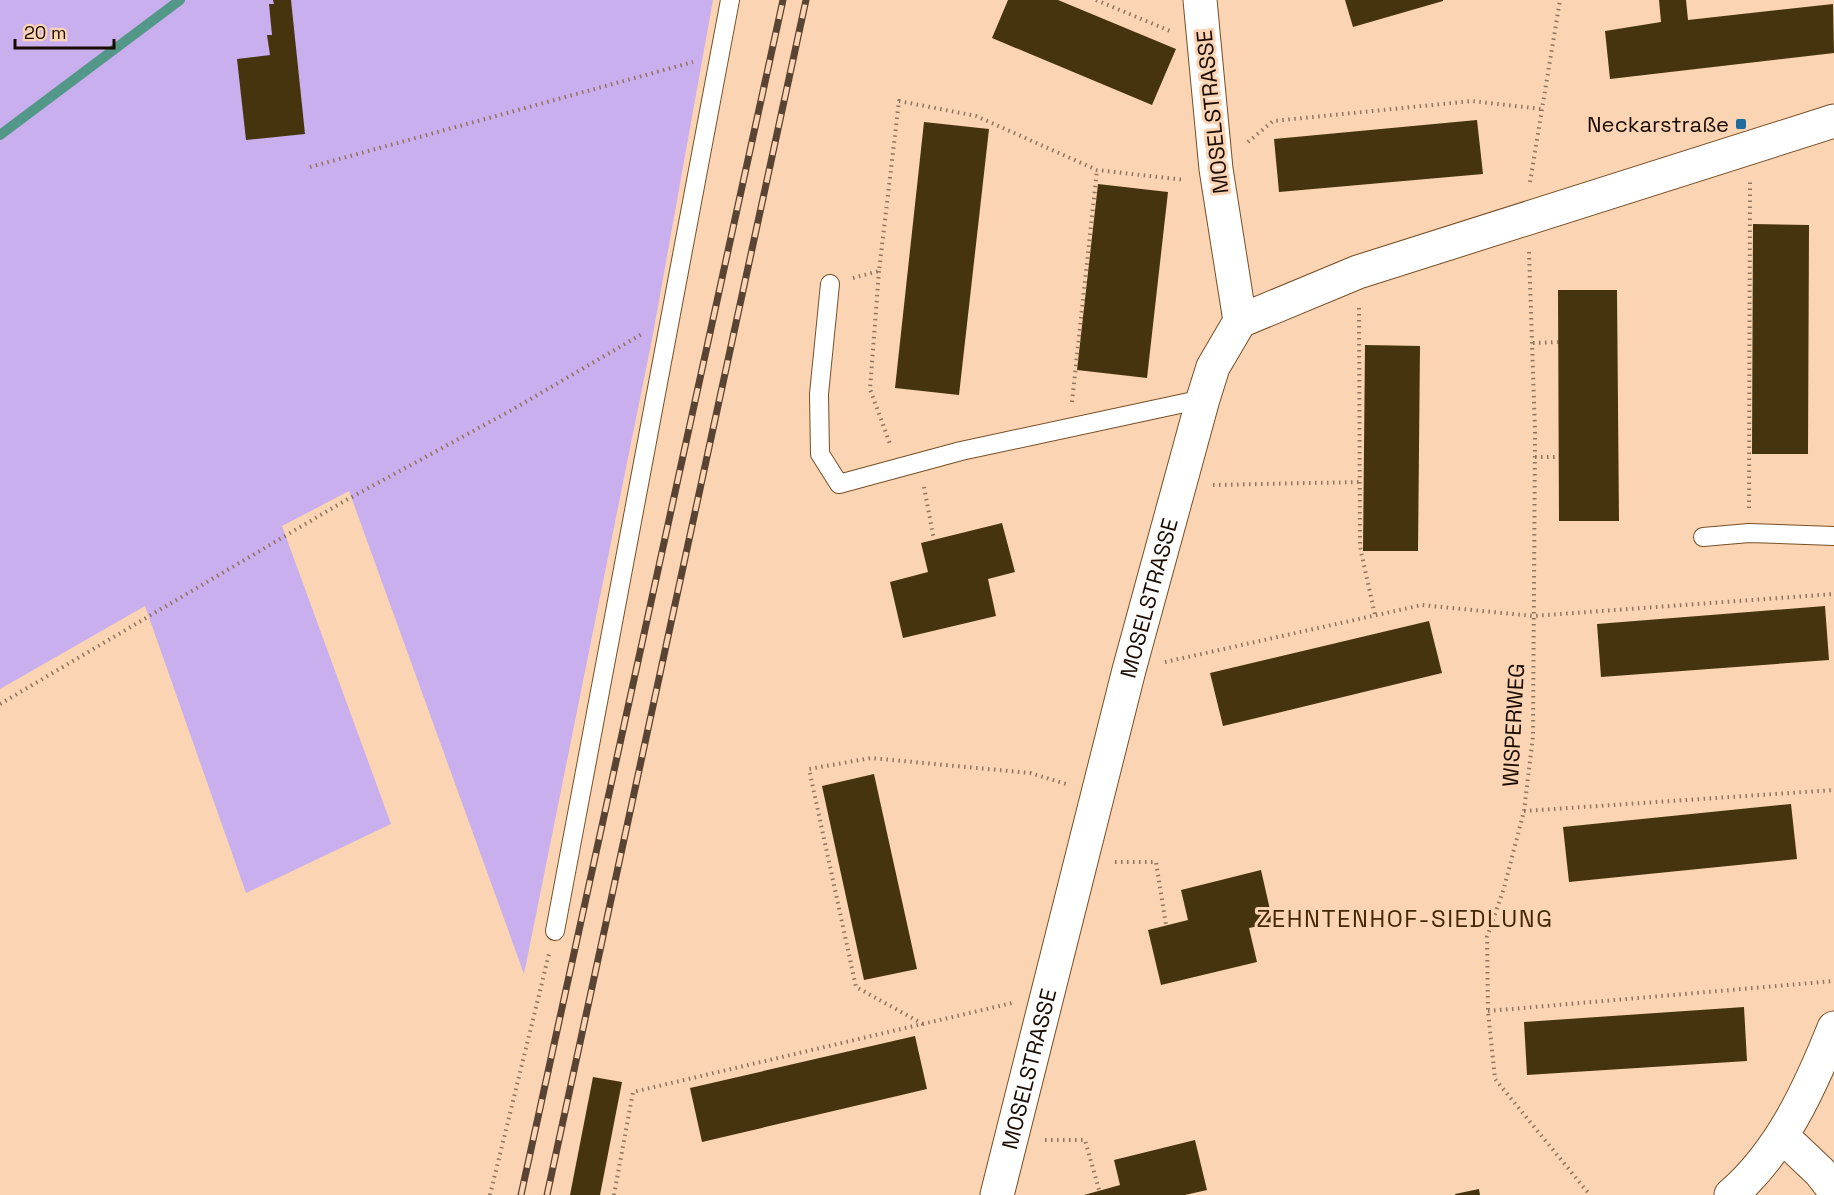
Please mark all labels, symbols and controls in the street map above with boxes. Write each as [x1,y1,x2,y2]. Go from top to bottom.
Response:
scale bar [15,12,114,50]
text: 20 m [24,21,67,44]
street label: MOSELSTRASSE [1189,29,1235,195]
place label: Neckarstraße [1587,110,1729,138]
marker: Neckarstraße [1734,117,1748,131]
street label: MOSELSTRASSE [1113,515,1184,681]
street label: WISPERWEG [1496,662,1530,788]
district label: ZEHNTENHOF-SIEDLUNG [1256,903,1554,934]
street label: MOSELSTRASSE [995,986,1062,1152]

